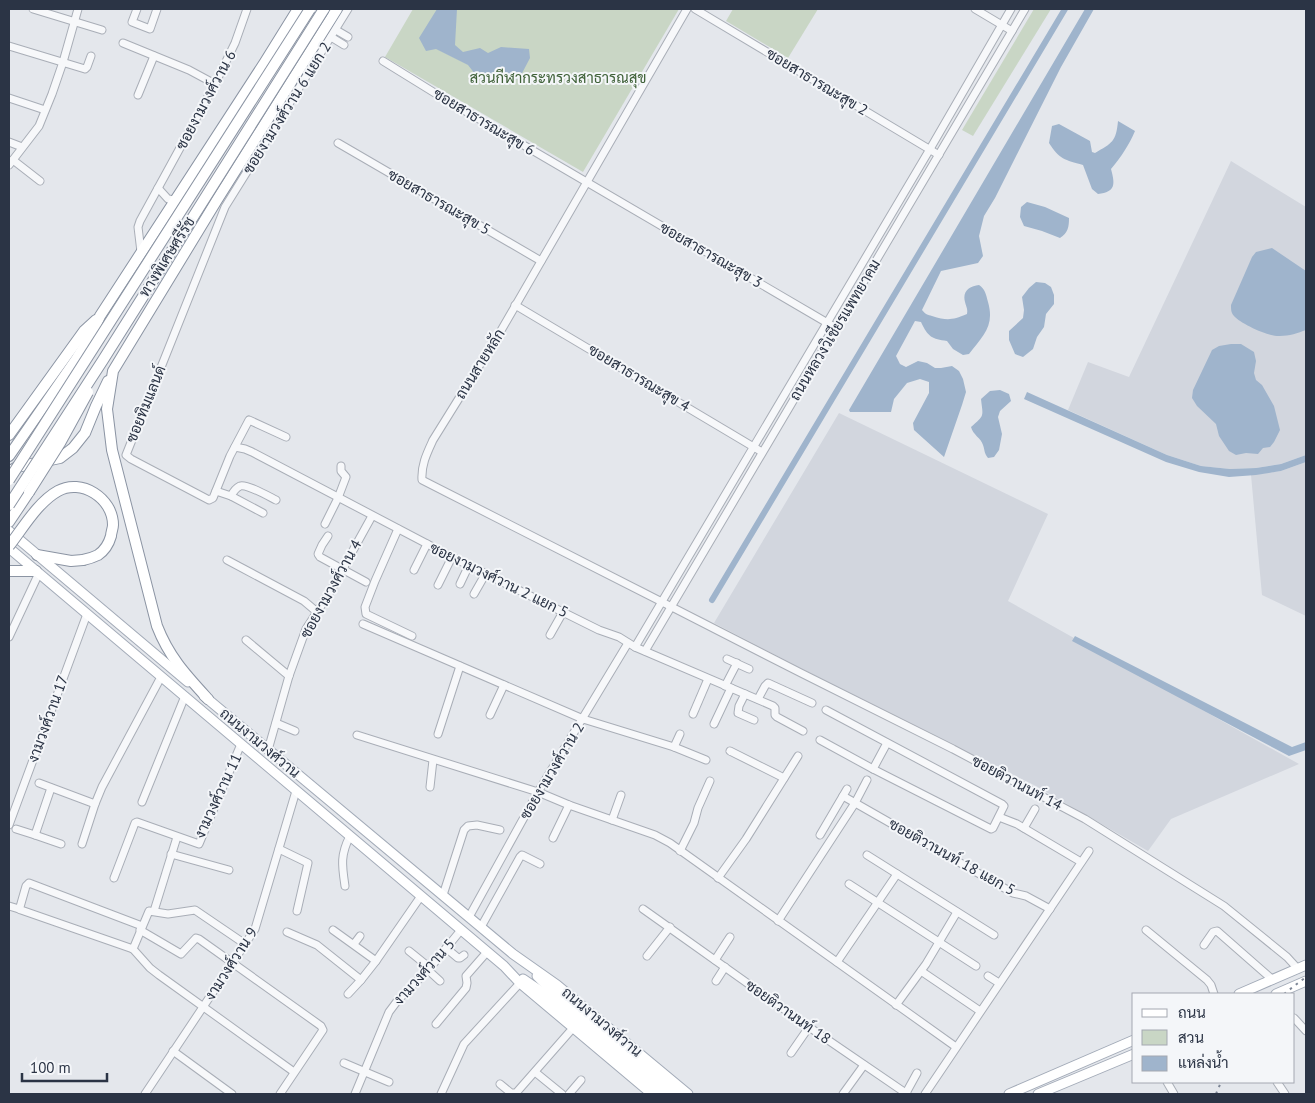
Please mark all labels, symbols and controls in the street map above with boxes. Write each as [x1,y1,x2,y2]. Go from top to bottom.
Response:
street label: ซอยงามวงศ์วาน 6 แยก 2 [238,38,335,177]
street label: ซอยสาธารณะสุข 2 [762,44,872,121]
street label: ซอยงามวงศ์วาน 6 [171,47,240,153]
park label: สวนกีฬากระทรวงสาธารณสุข [470,68,646,89]
street label: ซอยสาธารณะสุข 6 [429,84,539,161]
street label: ซอยสาธารณะสุข 5 [383,164,494,240]
street label: ทางพิเศษศรีรัช [134,213,199,300]
street label: ซอยสาธารณะสุข 3 [655,217,766,293]
street label: ถนนหลวงวิเชียรแพทยาคม [785,256,884,404]
street label: ถนนสายหลัก [451,325,509,402]
street label: ซอยสาธารณะสุข 4 [584,340,694,417]
street label: ซอยทิมแลนด์ [121,362,170,445]
street label: ซอยงามวงศ์วาน 4 [296,536,366,642]
street label: ซอยงามวงศ์วาน 2 แยก 5 [427,538,572,621]
street label: งามวงศ์วาน 17 [23,673,72,765]
street label: ถนนงามวงศ์วาน [216,703,304,782]
street label: ซอยงามวงศ์วาน 2 [515,719,588,823]
street label: งามวงศ์วาน 11 [190,750,246,841]
street label: ซอยติวานนท์ 14 [969,751,1066,814]
street label: ซอยติวานนท์ 18 แยก 5 [885,814,1019,899]
street label: งามวงศ์วาน 9 [200,924,261,1004]
street label: งามวงศ์วาน 5 [389,934,459,1009]
street label: ซอยติวานนท์ 18 [742,975,835,1048]
street label: ถนนงามวงศ์วาน [558,982,646,1061]
legend [1132,993,1295,1083]
text: ถนน [1178,1003,1206,1022]
text: สวน [1178,1028,1204,1047]
scale bar [22,1050,108,1082]
text: แหล่งน้ำ [1178,1050,1229,1072]
text: 100 m [30,1058,71,1077]

